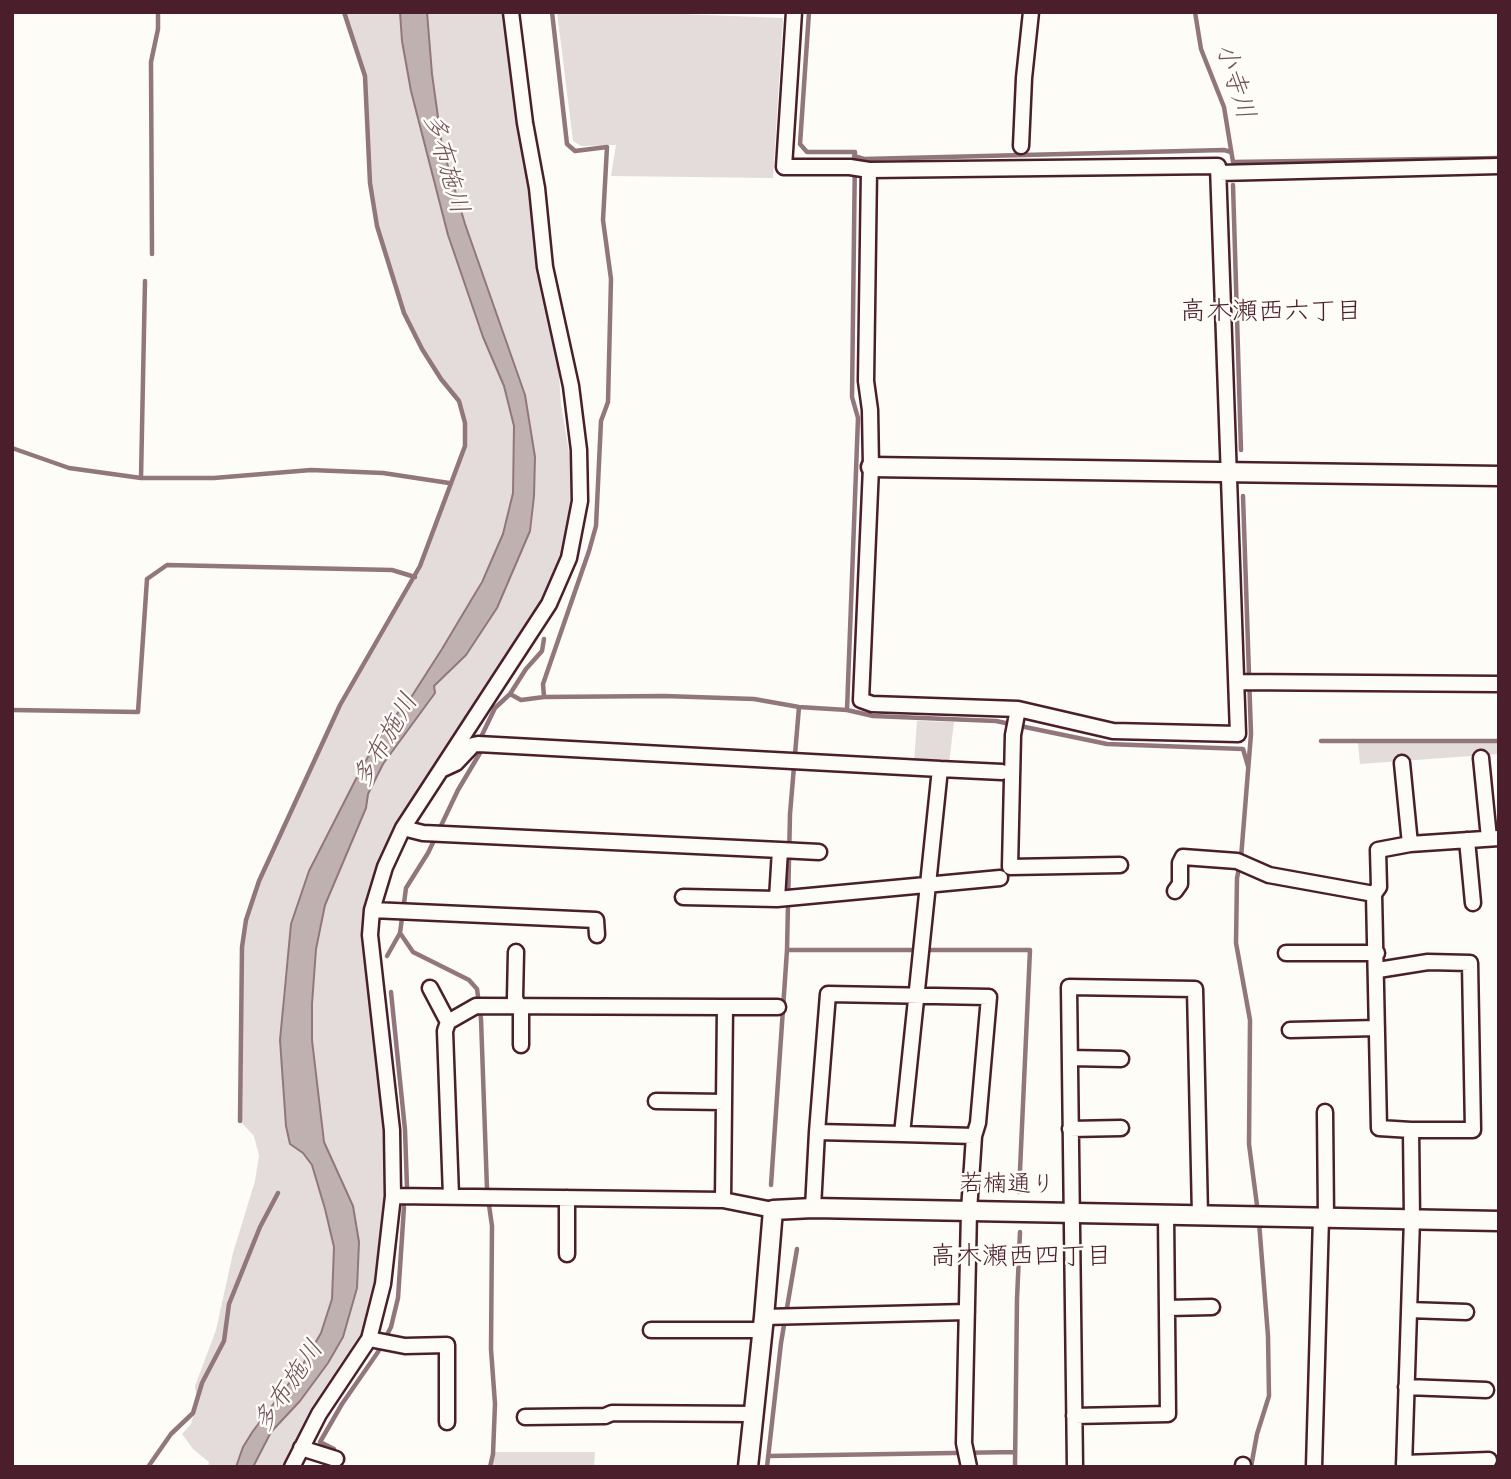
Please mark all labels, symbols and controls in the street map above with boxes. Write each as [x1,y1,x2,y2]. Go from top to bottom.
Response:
water label: 小寺川 [1206,40,1258,124]
water label: 多布施川 [414,110,472,218]
district label: 高木瀬西六丁目 [1180,299,1362,331]
water label: 多布施川 [348,689,428,795]
street label: 若楠通り [959,1172,1055,1202]
district label: 高木瀬西四丁目 [930,1244,1112,1276]
water label: 多布施川 [249,1336,333,1440]

